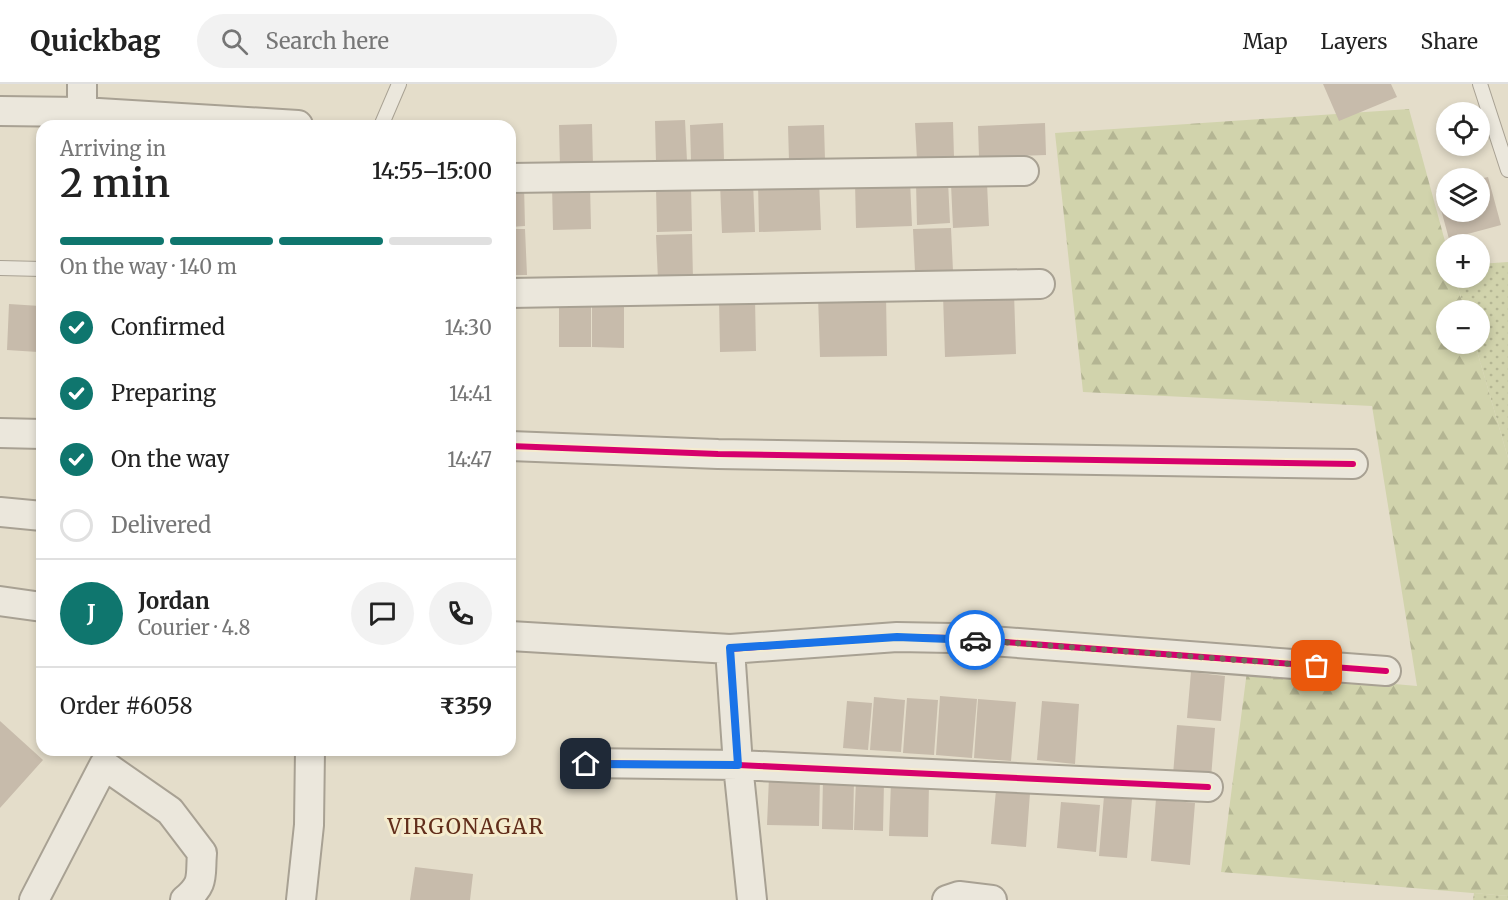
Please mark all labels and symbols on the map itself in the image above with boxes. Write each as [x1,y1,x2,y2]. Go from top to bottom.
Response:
courier [945,610,1005,670]
pin [1291,640,1342,691]
pin [560,738,611,789]
district label: VIRGONAGAR [386,813,545,840]

